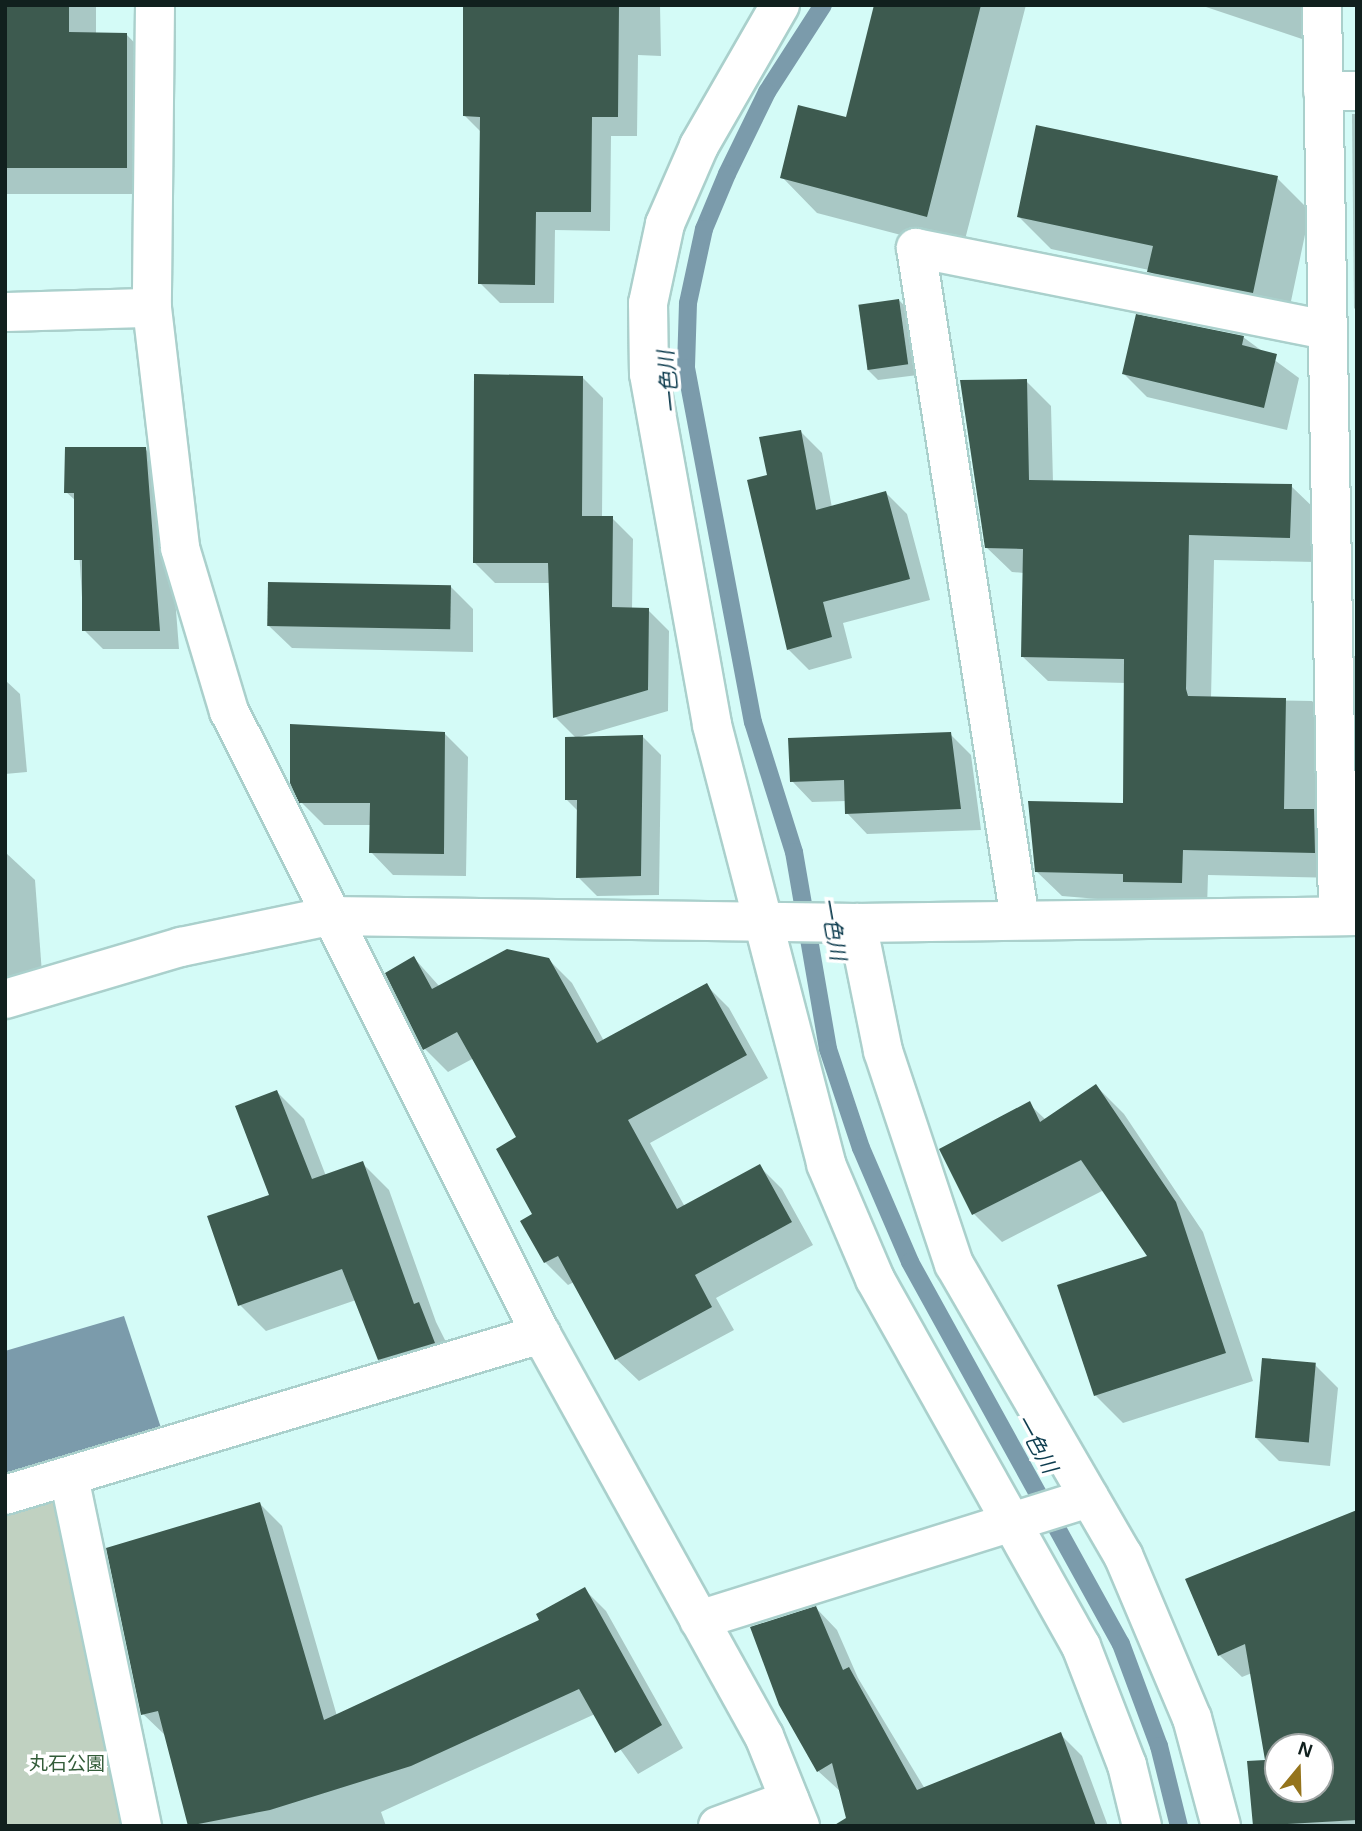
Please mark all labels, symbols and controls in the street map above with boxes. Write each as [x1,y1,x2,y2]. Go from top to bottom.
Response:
water label: 一色川 [653,349,685,415]
water label: 一色川 [815,896,851,962]
water label: 一色川 [1010,1410,1062,1478]
north arrow [1264,1733,1334,1803]
text: N [1295,1737,1315,1762]
park label: 丸石公園 [29,1753,105,1775]

